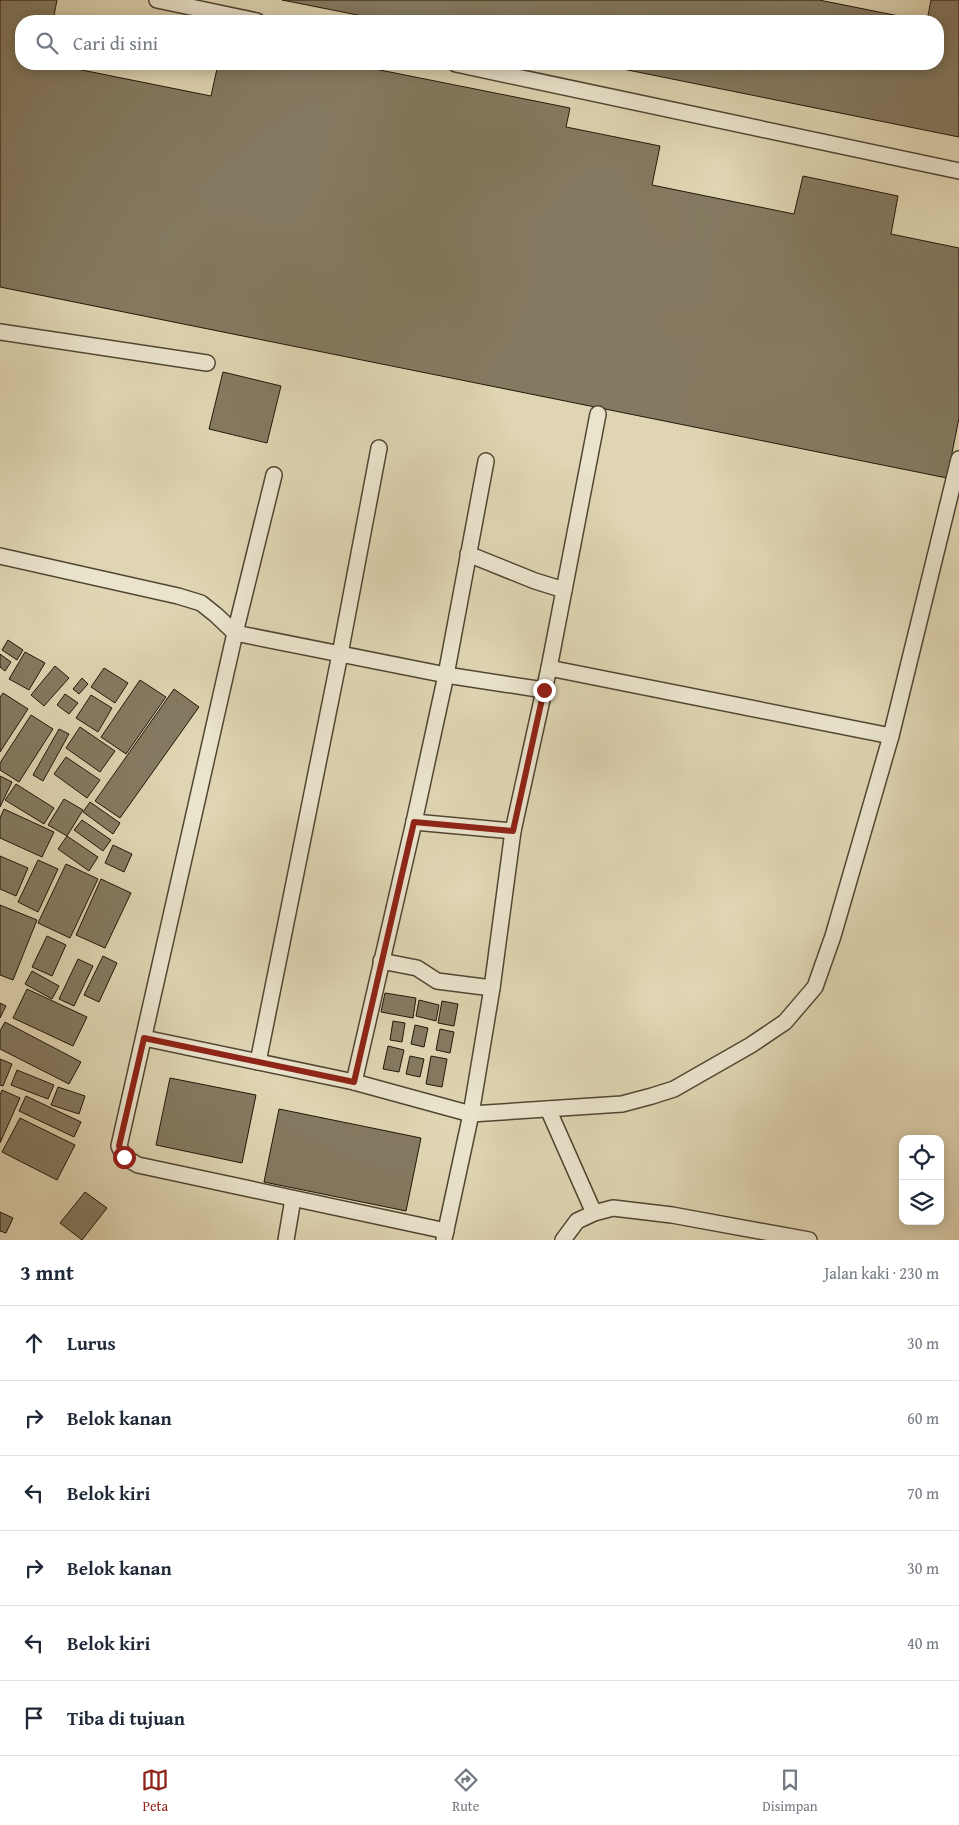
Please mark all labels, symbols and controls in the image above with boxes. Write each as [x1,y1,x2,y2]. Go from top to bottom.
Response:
search box [15,15,944,70]
icon: search [33,29,61,57]
text: Cari di sini [73,29,158,57]
route end [533,679,556,702]
map controls [899,1135,944,1225]
button: locate [899,1135,944,1180]
route start [113,1146,136,1169]
button: layers [899,1180,944,1225]
text: 3 mnt [20,1257,74,1288]
text: Jalan kaki · 230 m [824,1261,939,1285]
icon: ahead [20,1329,48,1357]
text: Lurus [67,1329,116,1357]
text: 30 m [907,1331,939,1355]
icon: right [20,1404,48,1432]
text: Belok kanan [67,1404,172,1432]
text: 60 m [907,1406,939,1430]
icon: left [20,1479,48,1507]
text: Belok kiri [67,1479,150,1507]
text: 70 m [907,1481,939,1505]
icon: right [20,1554,48,1582]
text: Belok kanan [67,1554,172,1582]
text: 30 m [907,1556,939,1580]
icon: left [20,1629,48,1657]
text: Belok kiri [67,1629,150,1657]
text: 40 m [907,1631,939,1655]
icon: arrive [20,1704,48,1732]
text: Tiba di tujuan [67,1704,185,1732]
tab: Peta [141,1766,169,1816]
tab: Rute [452,1766,480,1816]
tab: Disimpan [762,1766,818,1816]

